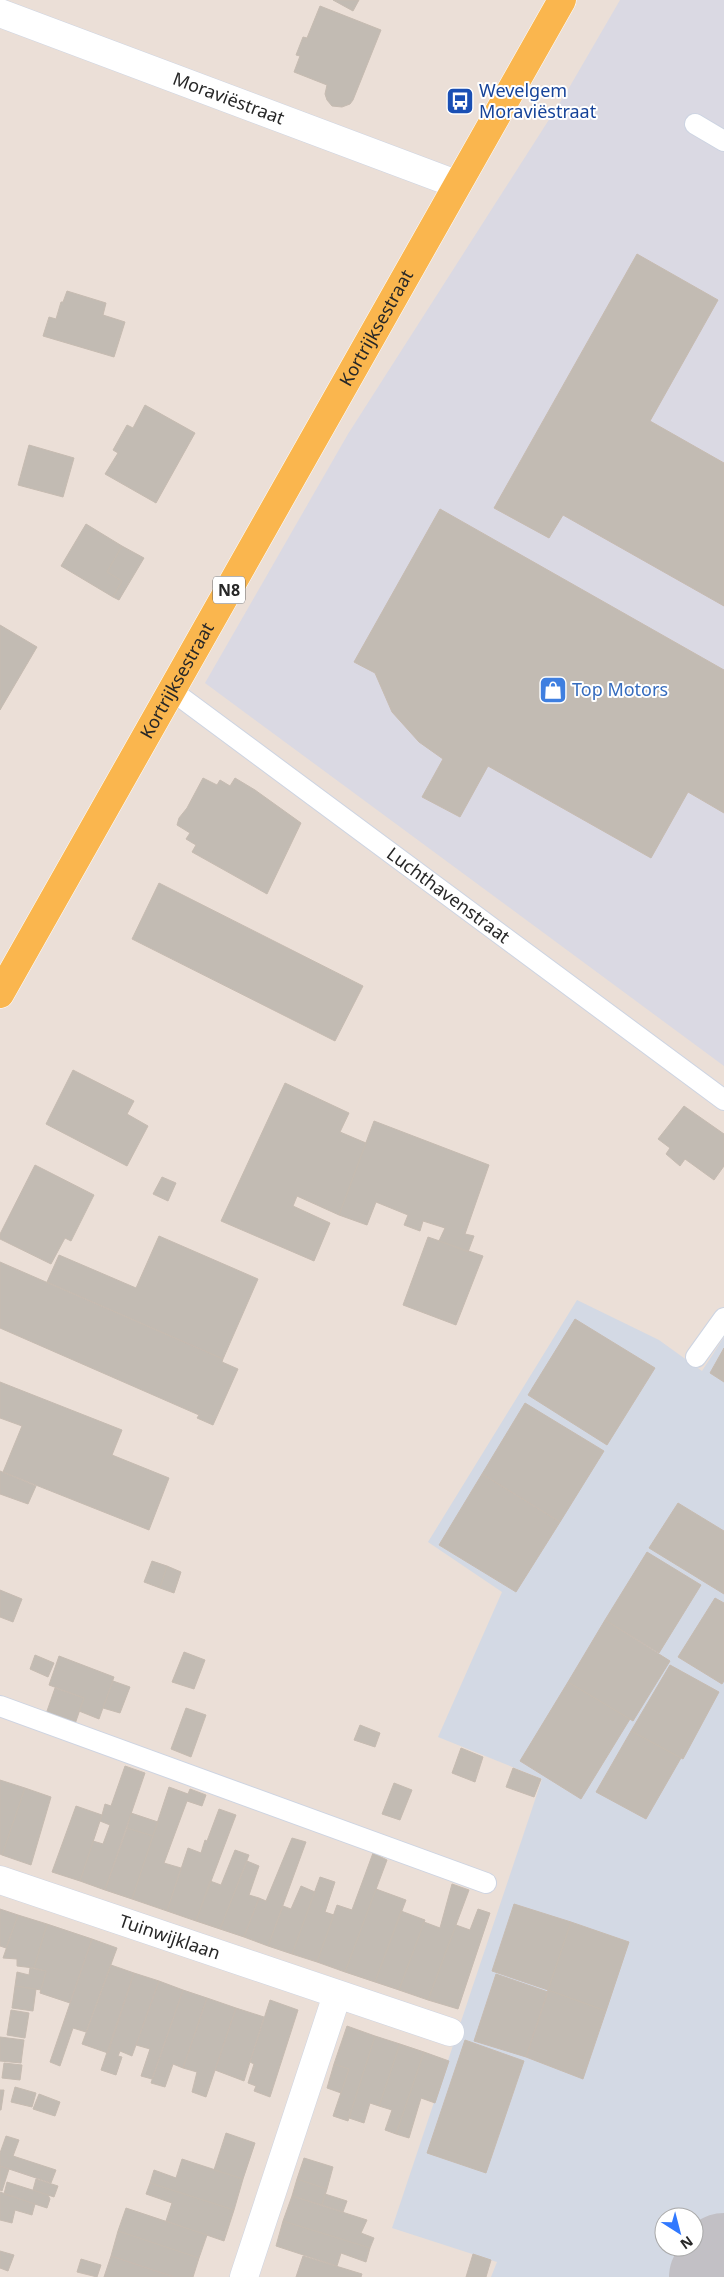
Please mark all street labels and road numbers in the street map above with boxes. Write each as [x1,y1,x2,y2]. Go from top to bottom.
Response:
street label: Moraviëstraat [170,66,288,130]
street label: Kortrijksestraat [333,265,418,390]
road number: N8 [213,576,245,604]
street label: Kortrijksestraat [134,617,219,743]
street label: Luchthavenstraat [382,841,515,949]
street label: Tuinwijklaan [116,1908,224,1965]

